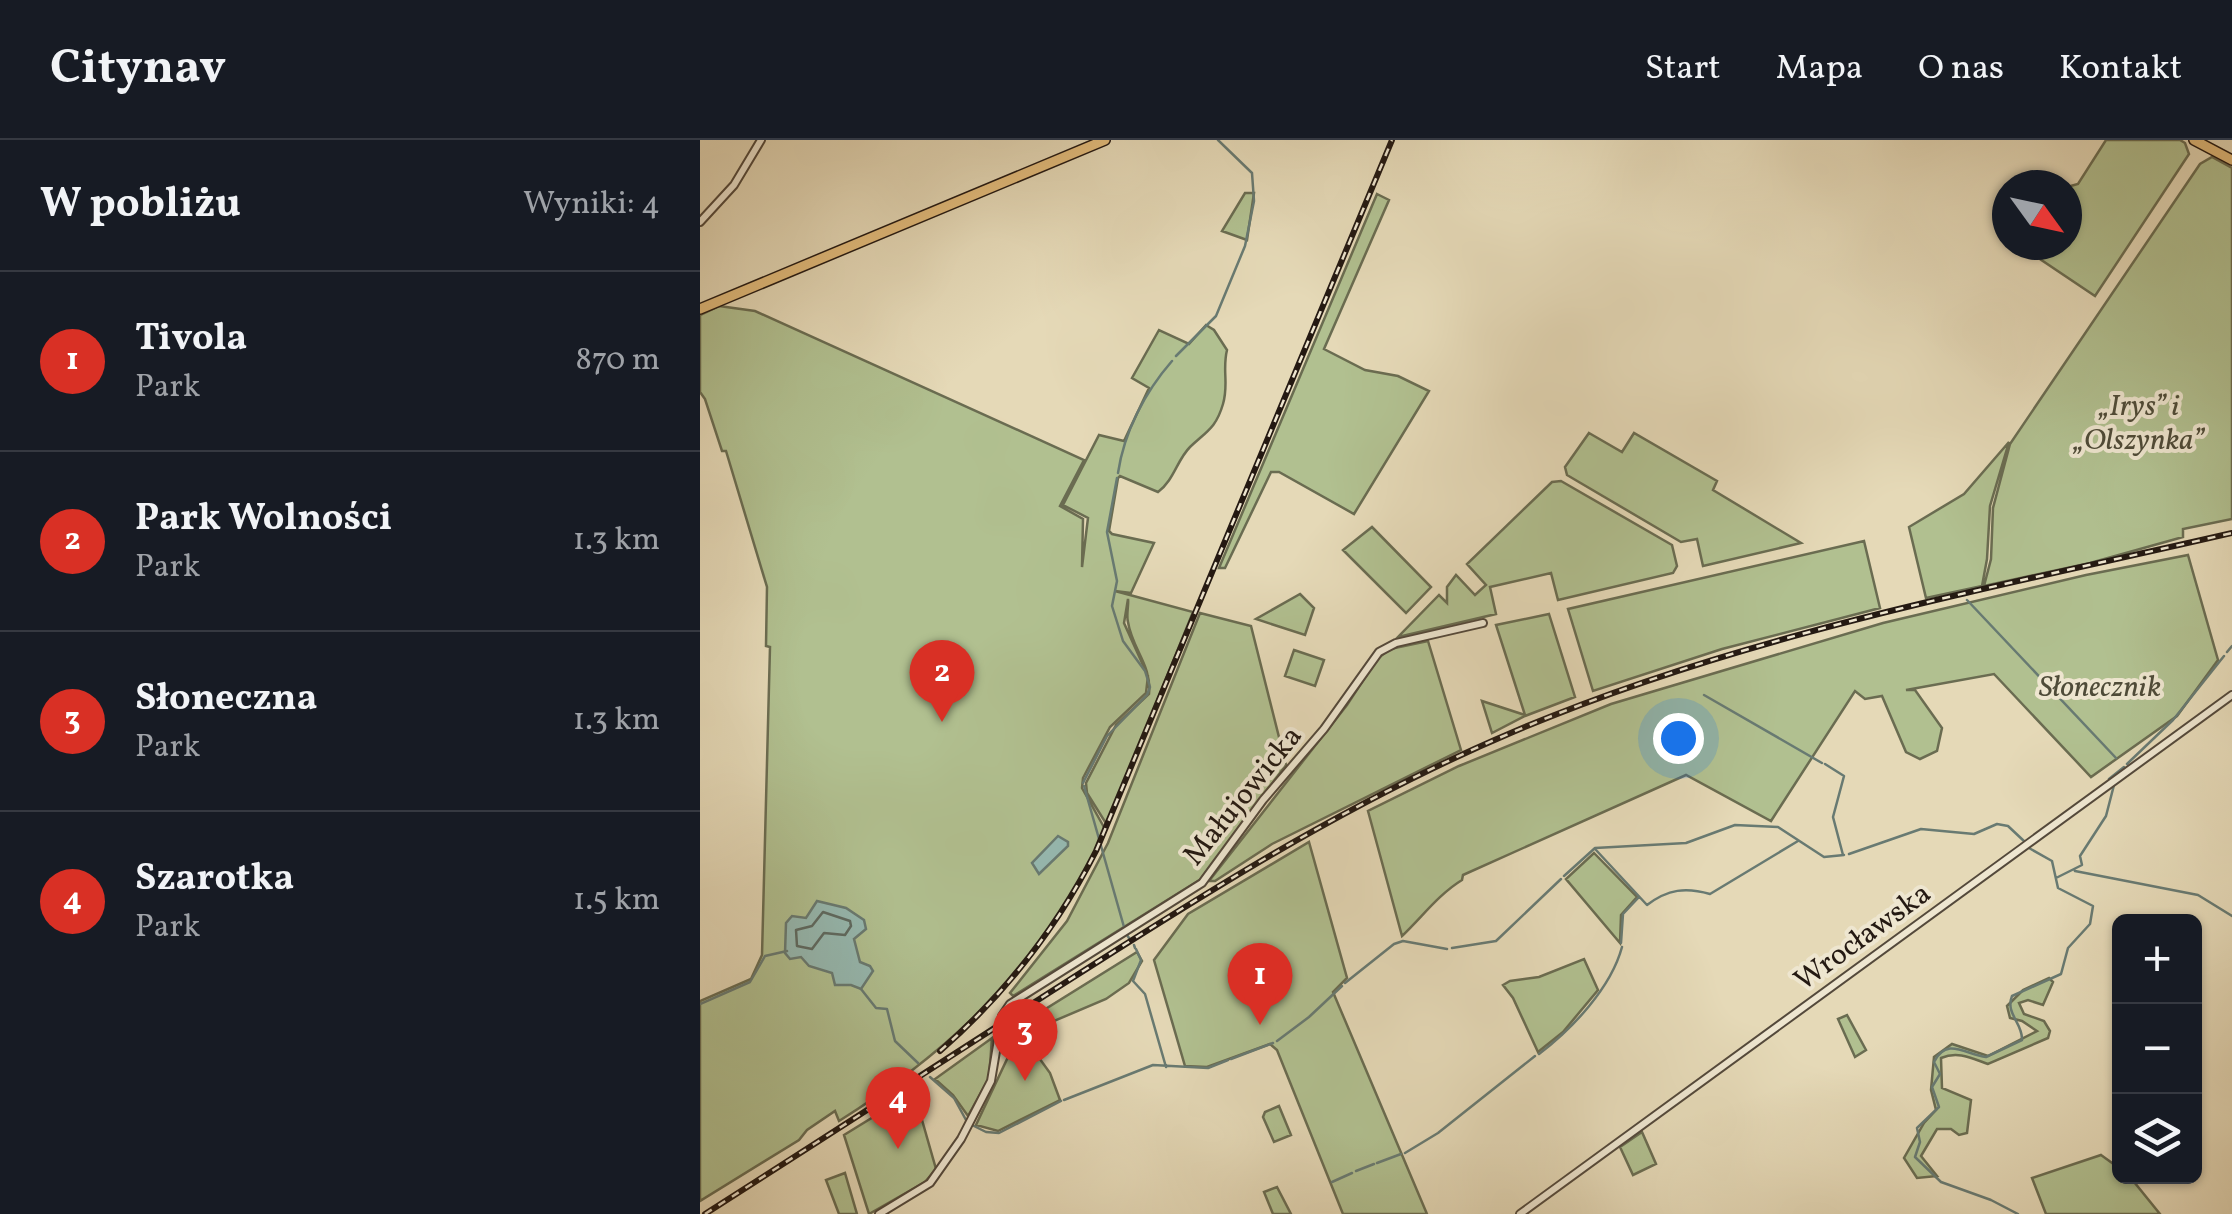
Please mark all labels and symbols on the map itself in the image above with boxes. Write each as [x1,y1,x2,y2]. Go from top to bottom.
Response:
north arrow [1992,170,2082,260]
park label: „Irys” i „Olszynka” [2073,386,2206,462]
pin: 2 [910,640,974,722]
park label: Słonecznik [2039,667,2161,709]
your location [1653,713,1704,764]
street label: Małujowicka [1174,717,1313,875]
street label: Wrocławska [1786,874,1940,1002]
pin: 1 [1228,942,1292,1025]
pin: 3 [992,998,1058,1081]
pin: 4 [866,1066,930,1149]

